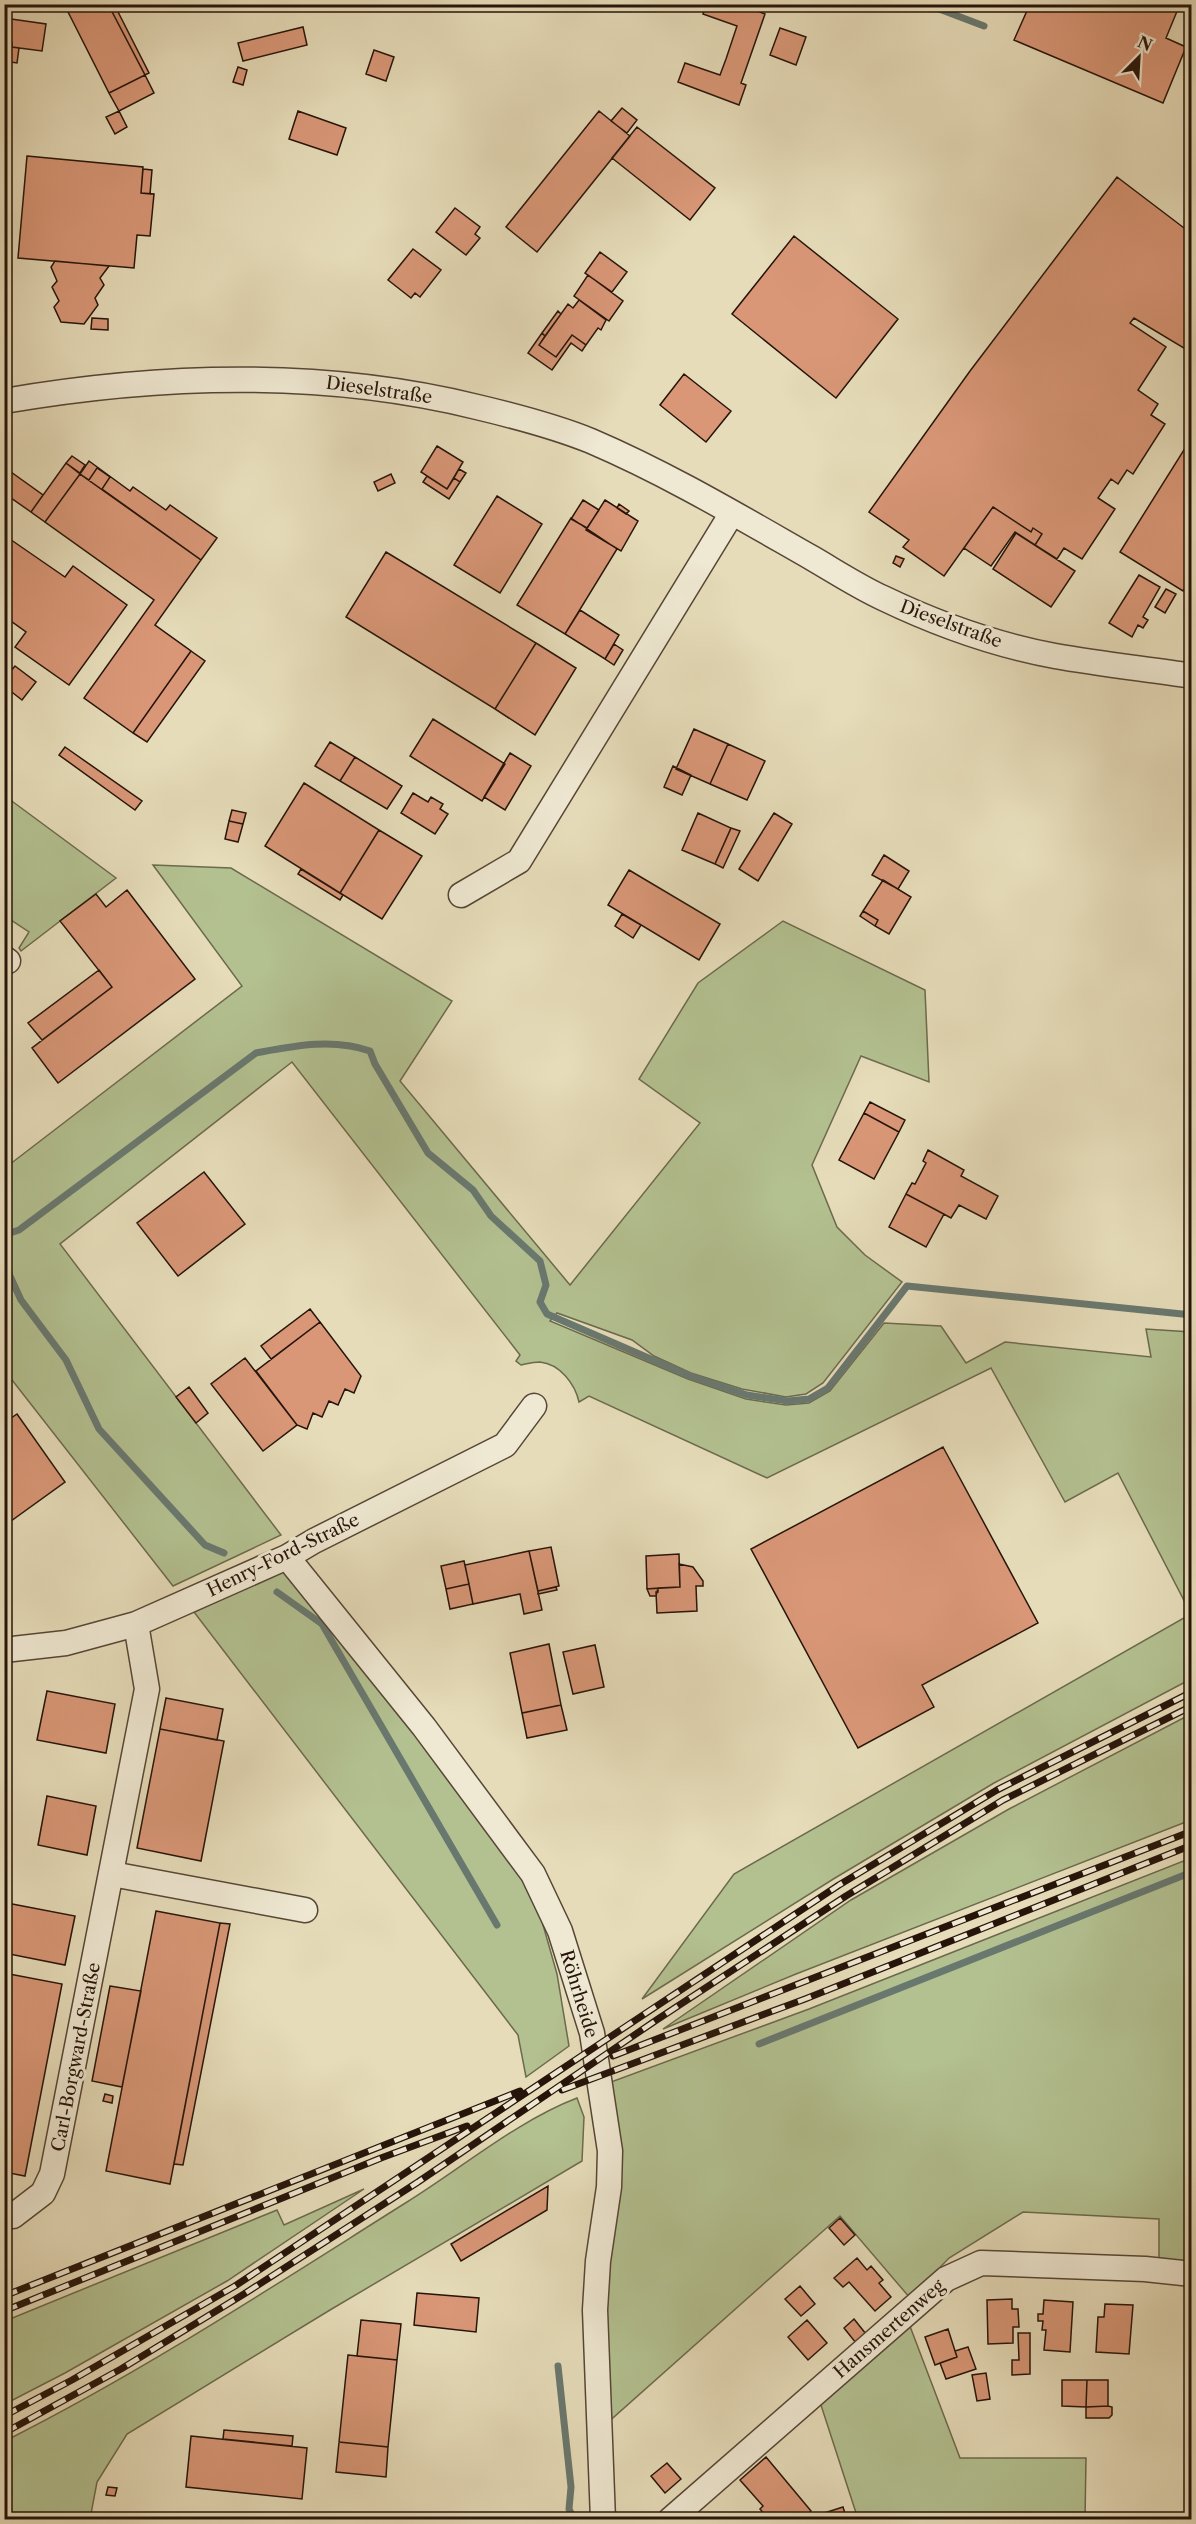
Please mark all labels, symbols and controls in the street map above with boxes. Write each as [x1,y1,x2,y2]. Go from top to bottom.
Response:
north arrow [1109,27,1169,87]
text: N [1135,31,1156,55]
street label: Dieselstraße [324,372,434,408]
street label: Dieselstraße [897,595,1005,653]
street label: Henry-Ford-Straße [203,1509,363,1601]
street label: Röhrheide [555,1947,603,2041]
street label: Carl-Borgward-Straße [47,1961,105,2153]
street label: Hansmertenweg [829,2275,949,2383]

